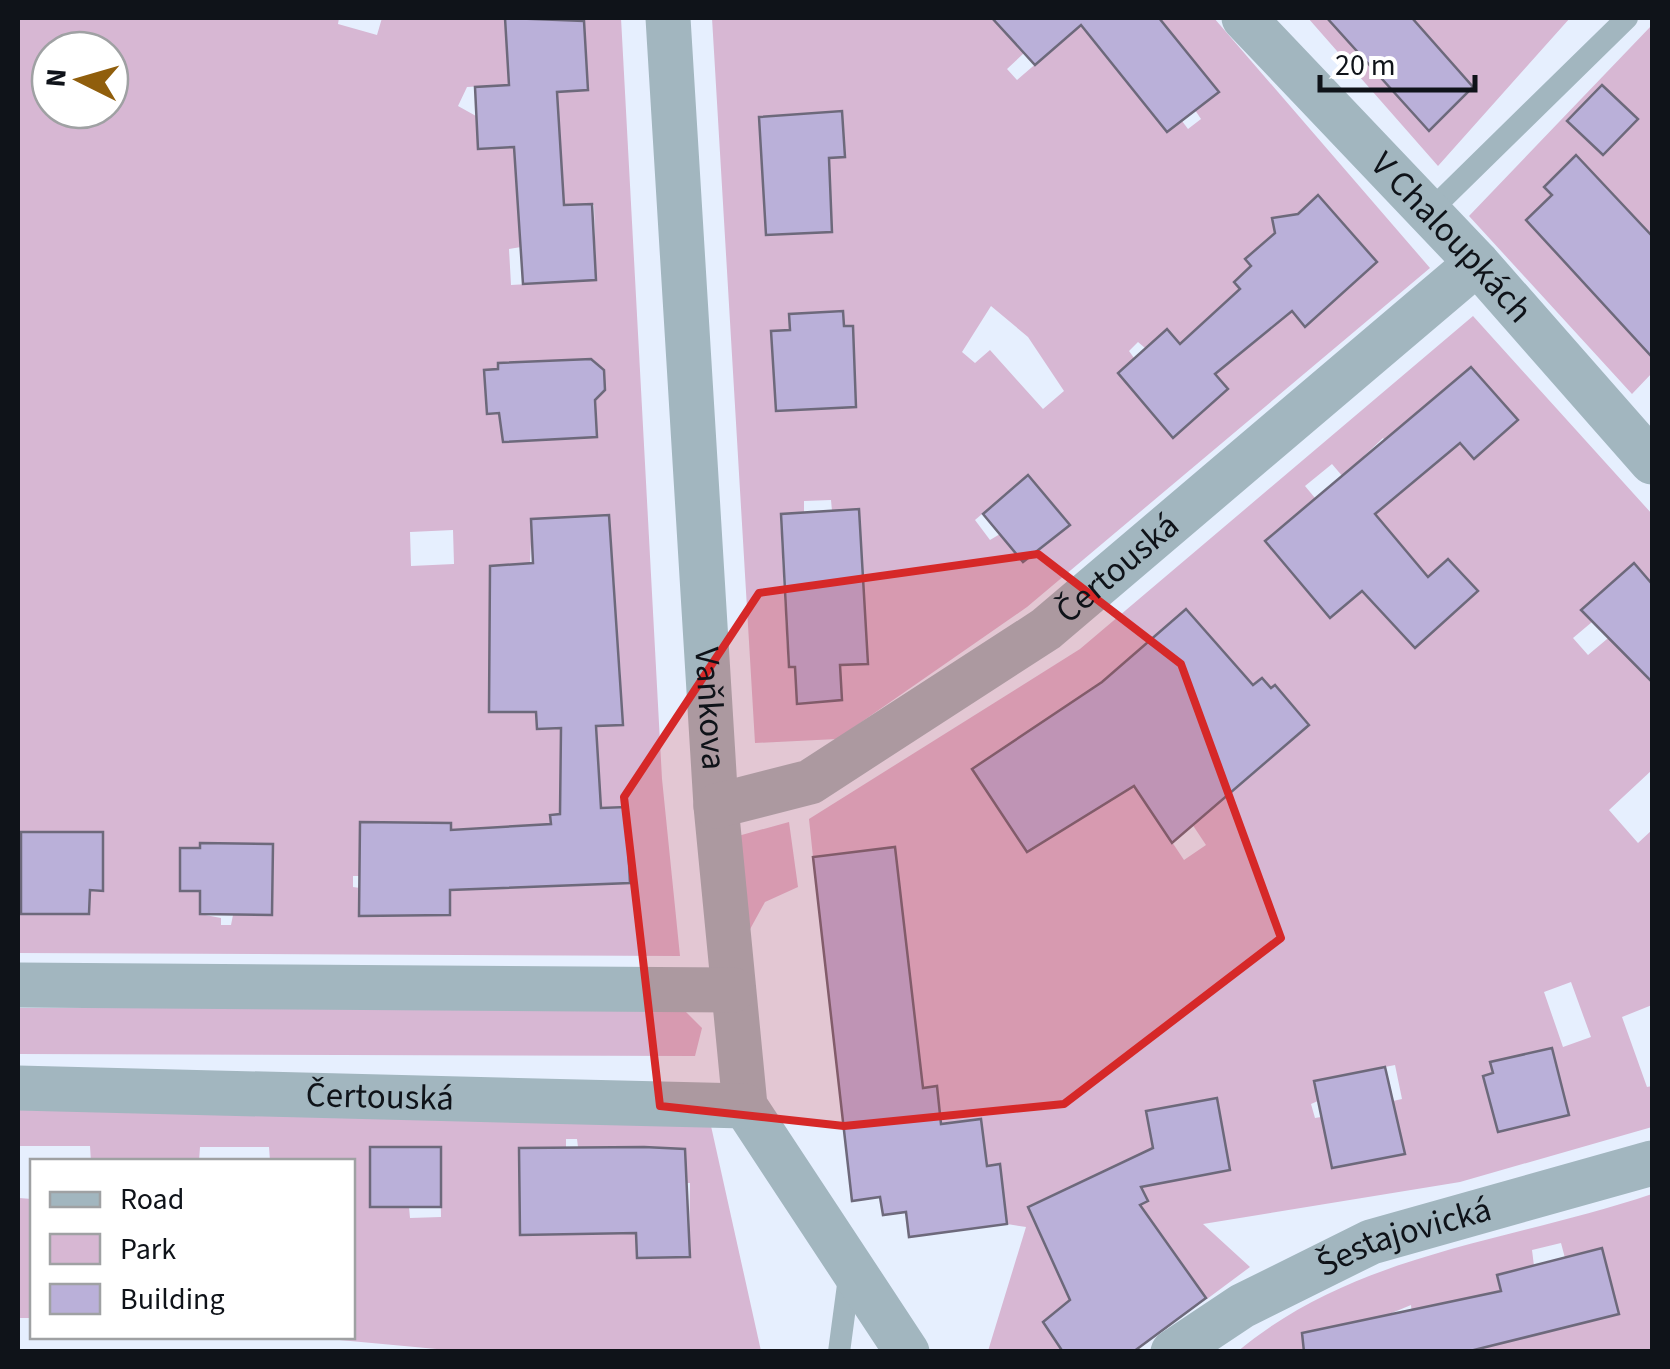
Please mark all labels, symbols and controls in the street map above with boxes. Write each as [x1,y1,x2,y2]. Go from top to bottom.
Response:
north arrow [30,30,130,130]
scale bar [1320,30,1475,92]
text: 20 m [1335,44,1396,87]
text: N [35,67,77,89]
street label: V Chaloupkách [1359,141,1544,334]
street label: Čertouská [1045,501,1190,635]
street label: Vaňkova [681,646,739,772]
street label: Čertouská [305,1070,455,1124]
legend [30,1159,355,1339]
text: Road [120,1178,184,1221]
street label: Šestajovická [1308,1184,1497,1290]
text: Park [120,1228,176,1271]
text: Building [120,1278,225,1321]

